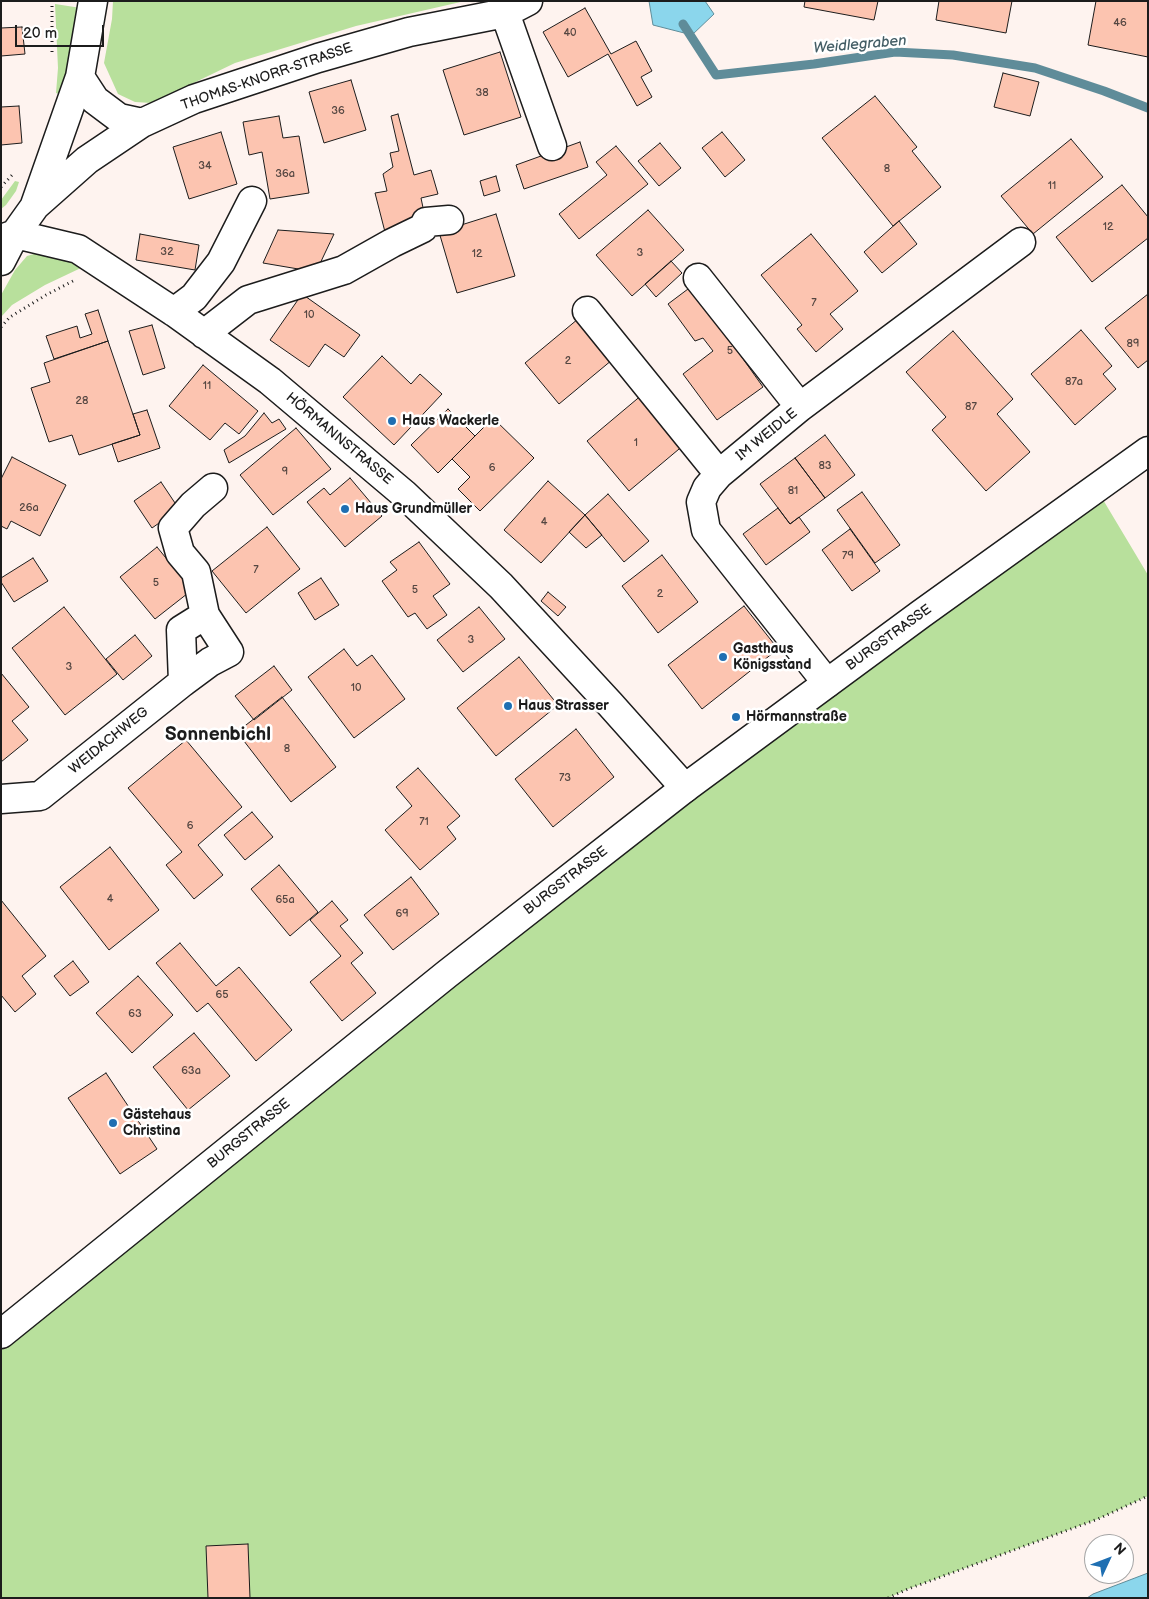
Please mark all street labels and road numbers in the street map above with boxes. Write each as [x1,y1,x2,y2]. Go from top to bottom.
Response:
street label: THOMAS-KNORR-STRASSE [179,40,355,114]
street label: HÖRMANNSTRASSE [282,389,396,489]
street label: IM WEIDLE [733,405,801,465]
street label: BURGSTRASSE [843,601,935,675]
street label: WEIDACHWEG [66,704,152,778]
street label: BURGSTRASSE [521,843,611,919]
street label: BURGSTRASSE [204,1096,294,1172]

